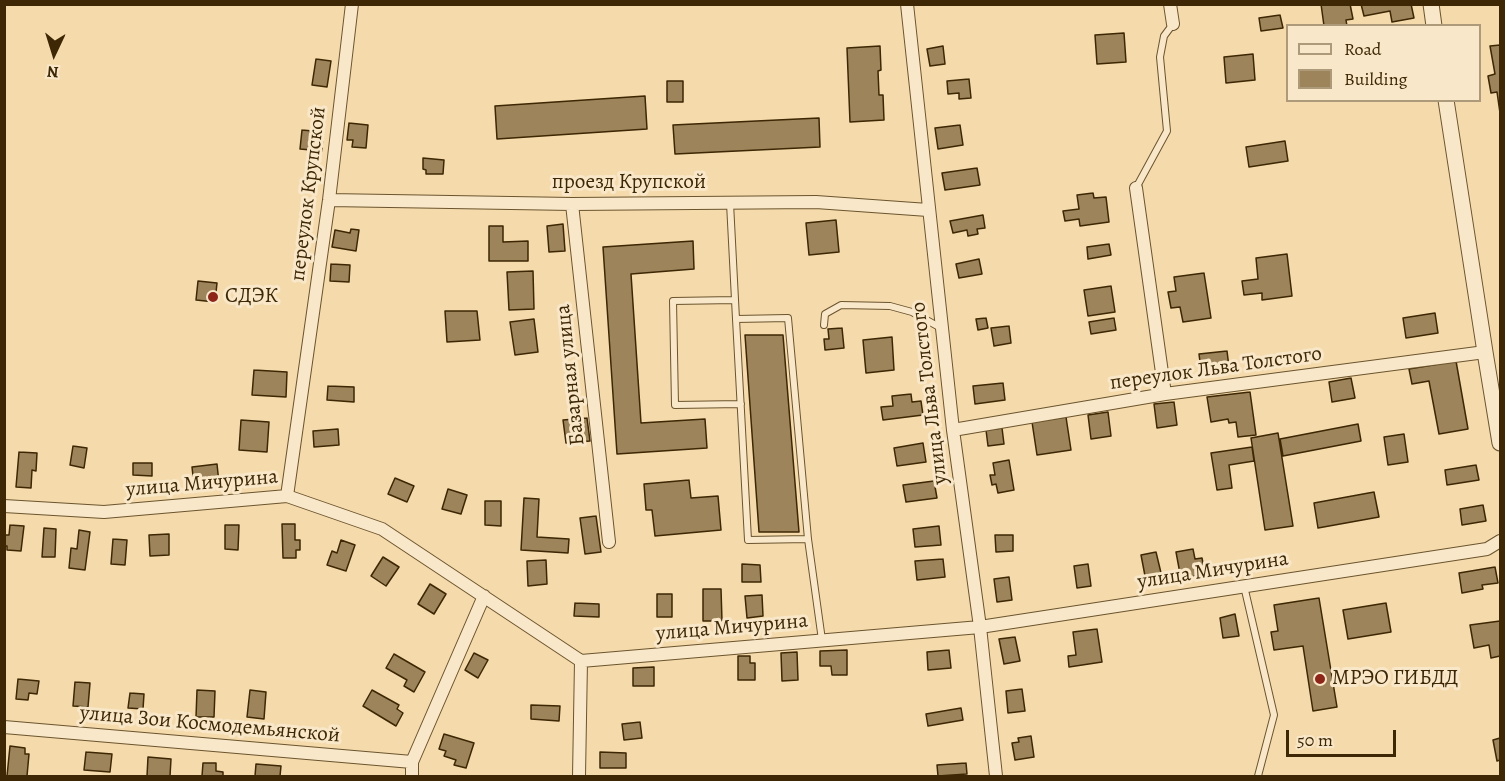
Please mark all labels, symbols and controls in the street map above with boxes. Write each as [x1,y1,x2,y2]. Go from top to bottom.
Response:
north arrow [24,24,84,84]
legend [1286,24,1481,102]
text: Road [1344,37,1381,61]
text: N [46,61,59,83]
text: Building [1344,67,1408,91]
street label: переулок Крупской [286,105,332,283]
street label: проезд Крупской [552,170,706,196]
place label: СДЭК [225,284,278,310]
marker: СДЭК [206,290,220,304]
street label: улица Льва Толстого [906,300,954,486]
street label: Базарная улица [551,303,591,447]
street label: переулок Льва Толстого [1108,342,1324,396]
street label: улица Мичурина [125,465,279,503]
street label: улица Мичурина [1136,547,1290,595]
street label: улица Мичурина [655,609,809,647]
place label: МРЭО ГИБДД [1332,666,1459,692]
marker: МРЭО ГИБДД [1313,672,1327,686]
street label: улица Зои Космодемьянской [79,701,341,749]
scale bar [1289,718,1398,756]
text: 50 m [1297,728,1333,752]

